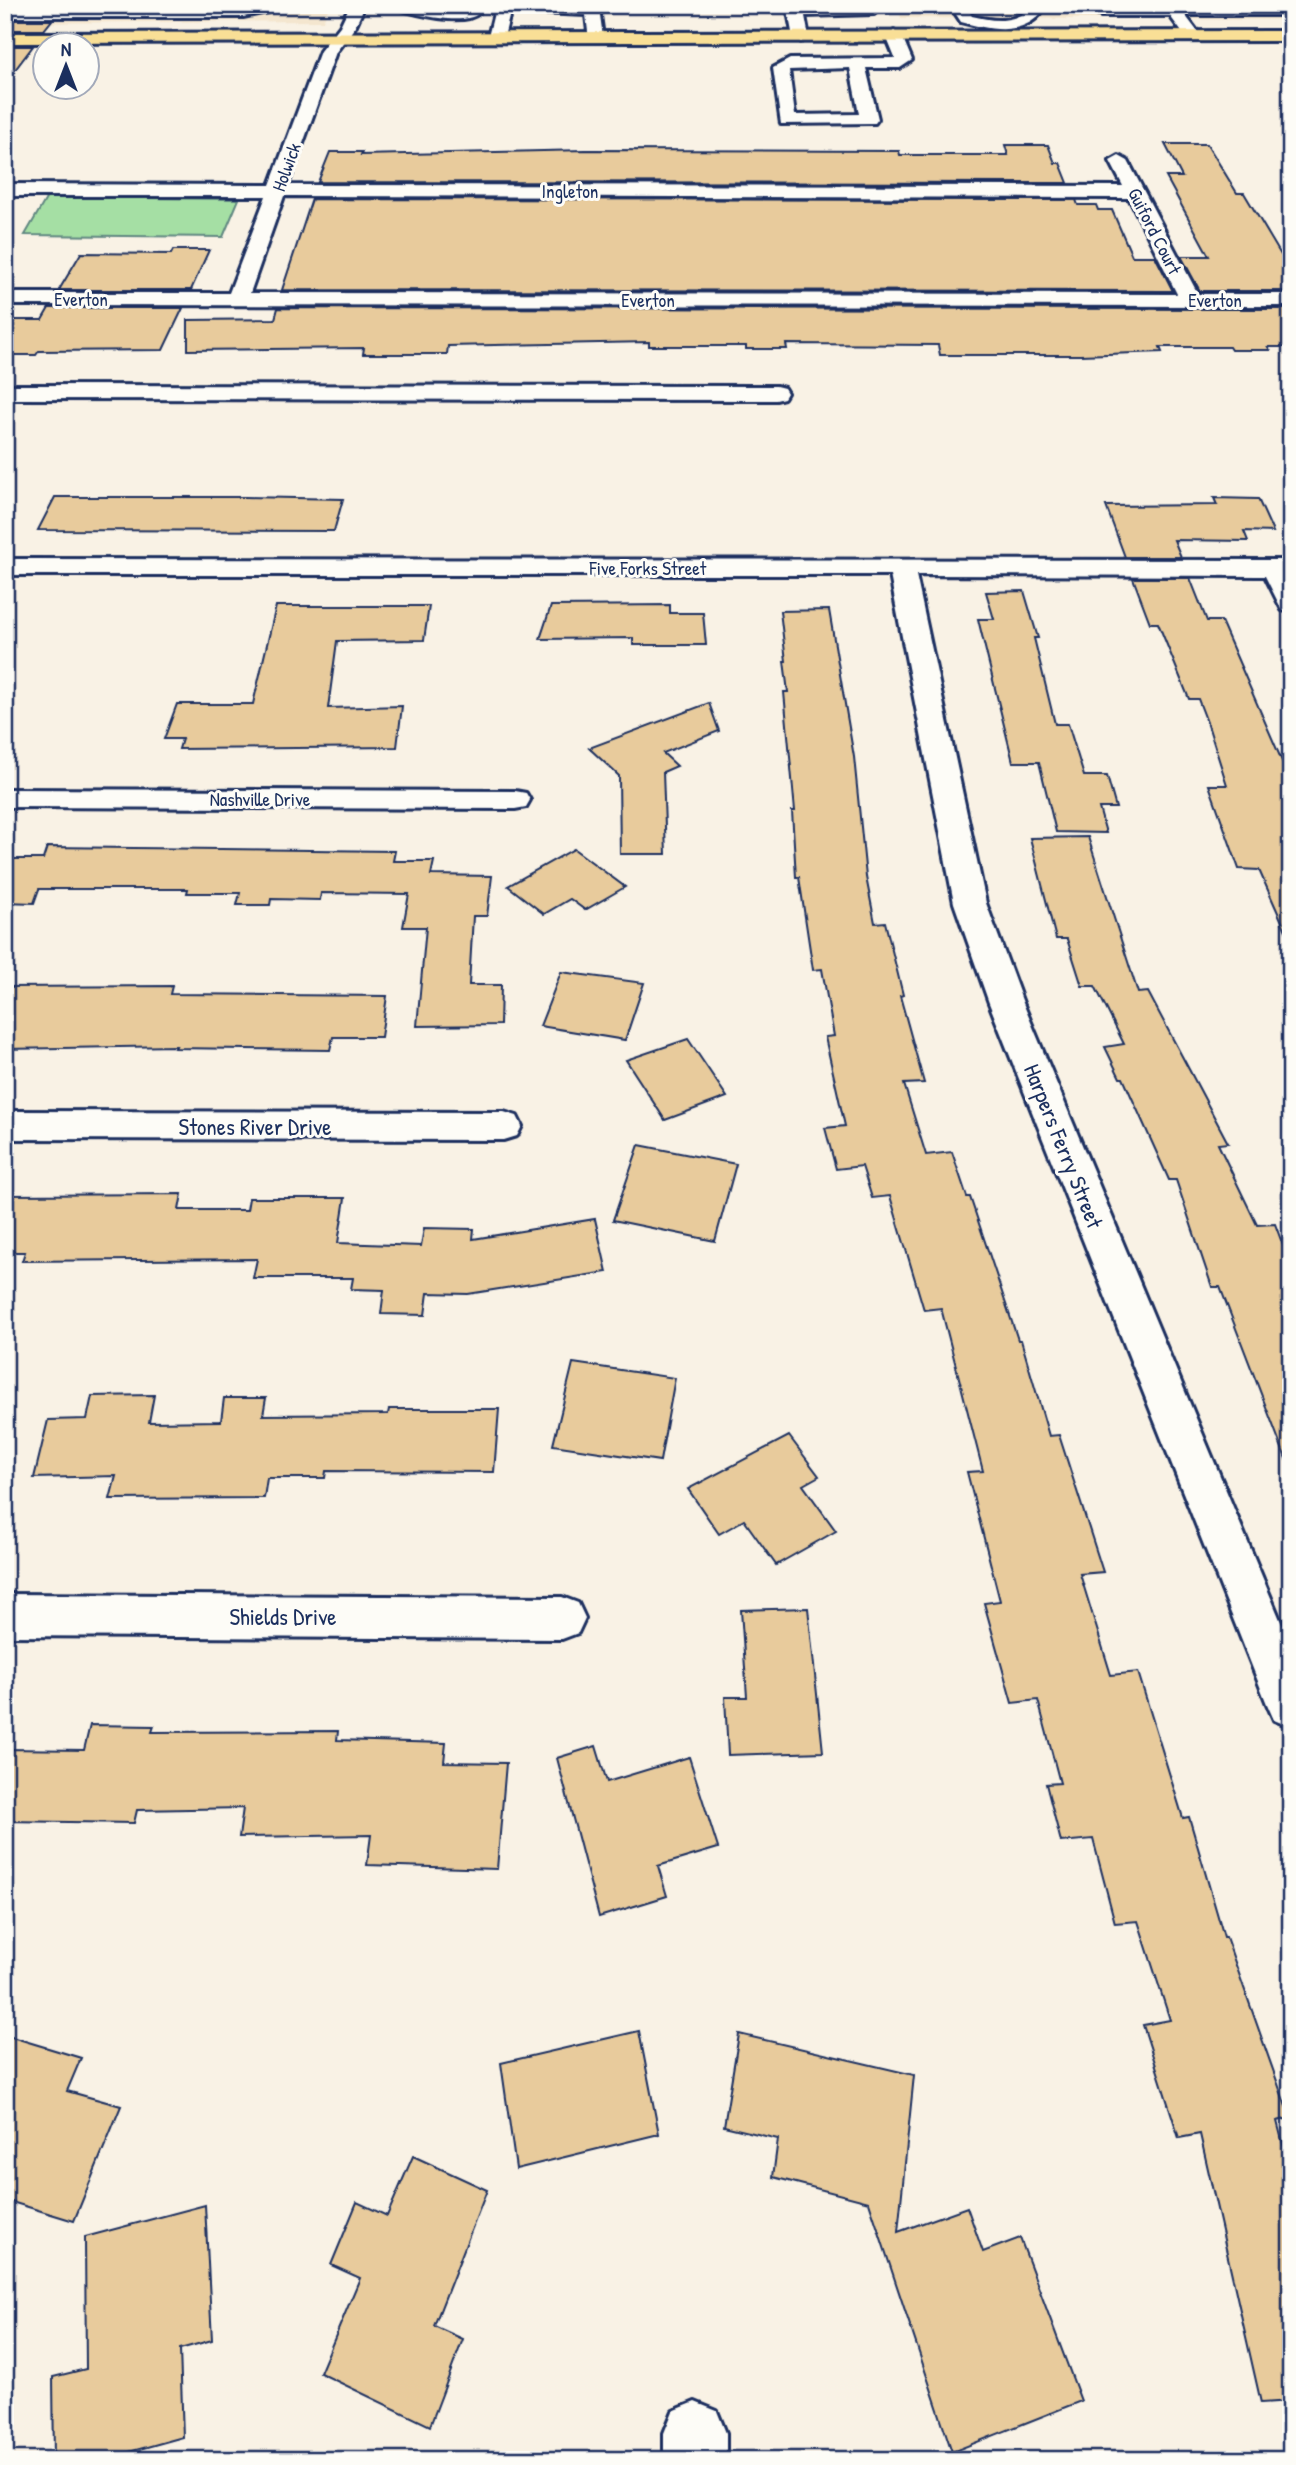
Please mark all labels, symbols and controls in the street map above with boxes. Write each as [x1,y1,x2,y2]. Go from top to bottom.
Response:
north arrow [32,32,102,102]
text: N [61,36,71,62]
street label: Holwick [265,139,307,195]
street label: Ingleton [542,178,598,204]
street label: Guiford Court [1122,183,1188,279]
street label: Everton [54,286,108,312]
street label: Everton [621,287,675,313]
street label: Everton [1188,287,1242,313]
street label: Five Forks Street [589,555,707,581]
street label: Nashville Drive [210,786,311,812]
street label: Harpers Ferry Street [1017,1059,1111,1234]
street label: Stones River Drive [179,1111,331,1142]
street label: Shields Drive [229,1601,337,1632]

